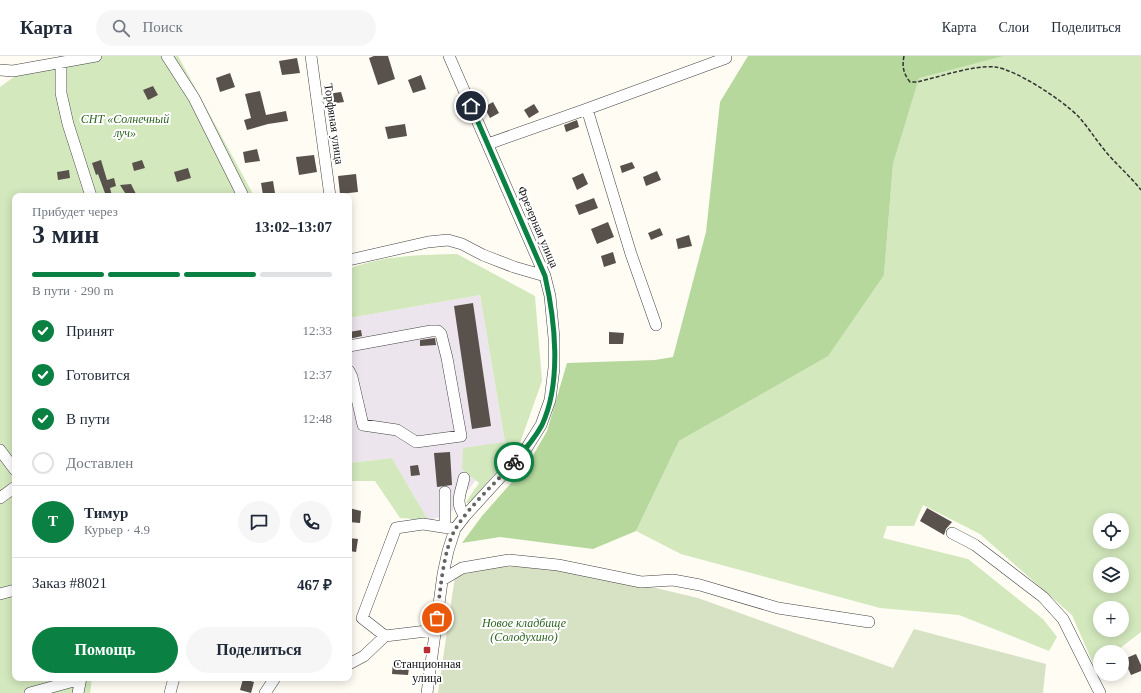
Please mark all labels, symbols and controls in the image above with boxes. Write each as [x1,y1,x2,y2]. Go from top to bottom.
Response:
search box [96,10,376,46]
text: Карта [20,17,72,38]
icon: search [110,17,132,39]
text: Поиск [142,19,183,35]
text: Карта [942,20,976,35]
text: Слои [998,20,1029,35]
text: Поделиться [1051,20,1121,35]
street label: Торфяная улица [321,83,347,166]
pin [454,89,488,123]
icon: home [460,95,482,117]
park label: СНТ «Солнечный луч» [81,112,169,140]
street label: Фрезерная улица [515,184,562,270]
text: Прибудет через [32,204,118,219]
text: 13:02–13:07 [255,219,332,235]
text: 3 мин [32,220,99,249]
text: В пути · 290 m [32,283,114,298]
icon: check [32,320,54,342]
text: Принят [66,323,114,339]
text: 12:33 [302,323,332,338]
icon: check [32,364,54,386]
text: Готовится [66,367,130,383]
text: 12:37 [302,367,332,382]
icon: check [32,408,54,430]
text: В пути [66,411,110,427]
text: 12:48 [302,411,332,426]
courier [494,442,534,482]
icon: bike [503,451,525,473]
text: Доставлен [66,455,133,471]
button: chat [238,501,280,543]
button: phone [290,501,332,543]
text: Тимур [84,505,128,521]
text: Т [48,513,58,529]
map controls [1093,513,1129,681]
button: locate [1093,513,1129,549]
text: Курьер · 4.9 [84,522,150,537]
button: layers [1093,557,1129,593]
text: Заказ #8021 [32,575,107,591]
text: 467 ₽ [297,577,332,593]
pin [420,601,454,635]
button: + [1093,601,1129,637]
icon: bag [426,607,448,629]
park label: Новое кладбище (Солодухино) [481,616,567,644]
button: Помощь [32,627,178,673]
button: Поделиться [186,627,332,673]
marker: Станционная улица [422,645,432,655]
button: − [1093,645,1129,681]
place label: Станционная улица [393,657,461,685]

